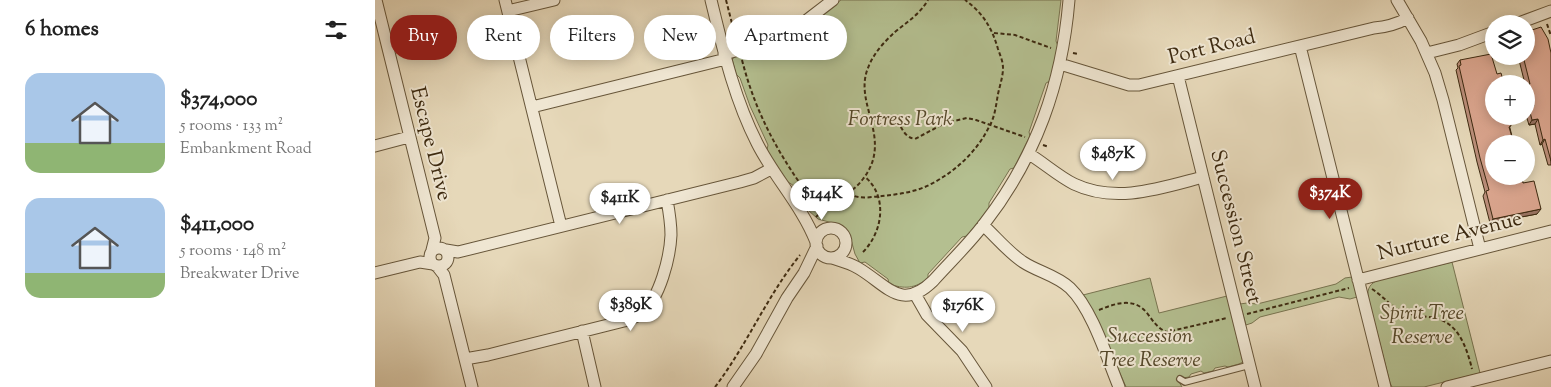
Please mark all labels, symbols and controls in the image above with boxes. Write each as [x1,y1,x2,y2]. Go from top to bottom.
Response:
text: 6 homes [25,15,99,45]
chip: Buy [390,15,457,60]
chip: Rent [467,15,540,60]
chip: Filters [550,15,634,60]
chip: New [644,15,716,60]
chip: Apartment [726,15,847,60]
map controls [1485,15,1535,185]
button: layers [1485,15,1535,65]
icon: filters [322,16,350,44]
street label: Port Road [1165,23,1259,73]
button: + [1485,75,1535,125]
street label: Escape Drive [401,84,459,204]
text: $374,000 [180,85,257,115]
icon: home [65,93,125,153]
park label: Fortress Park [848,105,953,135]
text: 5 rooms · 133 m² [180,115,283,138]
button: − [1485,135,1535,185]
text: Embankment Road [180,138,312,161]
pin: $487K [1078,138,1148,181]
text: $487K [1091,143,1135,166]
street label: Succession Street [1201,147,1269,307]
pin: $144K [787,178,857,221]
pin: $374K [1295,178,1365,220]
pin: $411K [585,182,655,225]
text: $374K [1309,182,1351,205]
text: $144K [801,183,843,206]
text: $411K [600,187,640,210]
street label: Nurture Avenue [1374,205,1526,269]
text: $411,000 [180,210,254,240]
icon: home [65,218,125,278]
text: 5 rooms · 148 m² [180,240,286,263]
text: Breakwater Drive [180,263,299,286]
pin: $389K [596,290,666,332]
pin: $176K [928,290,998,333]
text: $389K [610,294,652,317]
text: $176K [942,295,984,318]
park label: Spirit Tree Reserve [1380,299,1464,353]
park label: Succession Tree Reserve [1099,322,1201,376]

